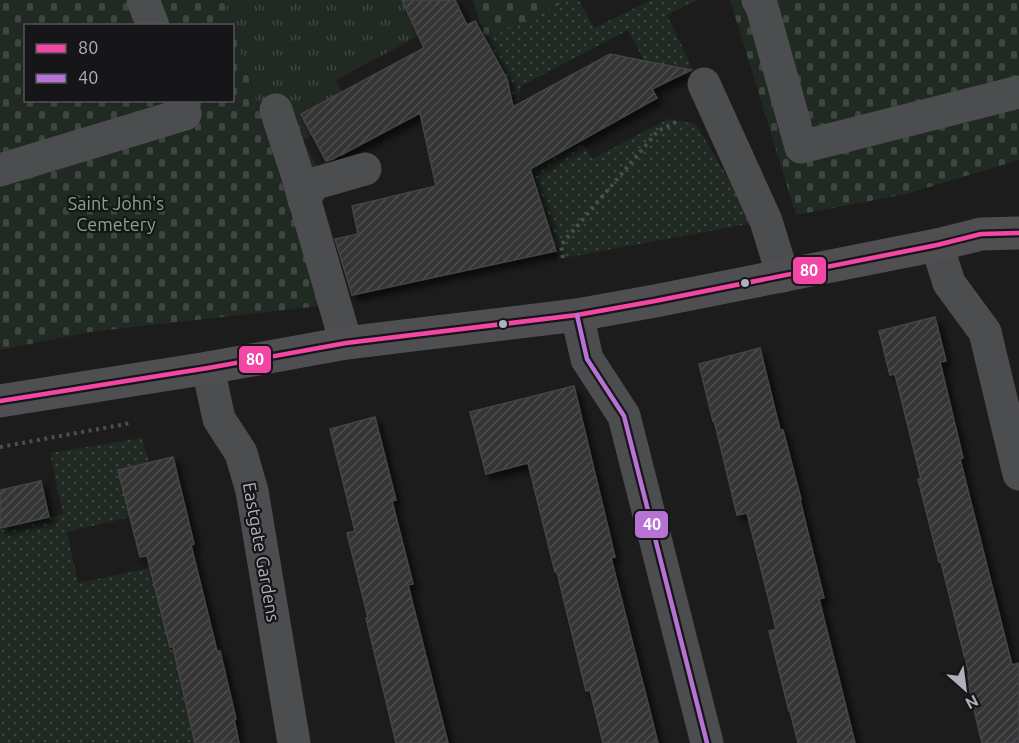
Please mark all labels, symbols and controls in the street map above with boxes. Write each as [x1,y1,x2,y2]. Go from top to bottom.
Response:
legend [24,24,234,102]
text: 80 [78,37,98,57]
text: 40 [78,67,98,87]
park label: Saint John's Cemetery [68,193,164,234]
line badge: 80 [792,256,827,285]
text: 80 [800,261,818,279]
unlabelled marker [739,277,751,289]
unlabelled marker [497,318,509,330]
line badge: 80 [238,345,272,374]
text: 80 [246,350,264,368]
street label: Eastgate Gardens [240,480,284,623]
line badge: 40 [634,510,669,539]
text: 40 [643,515,661,533]
north arrow [935,659,995,719]
text: N [963,691,982,713]

